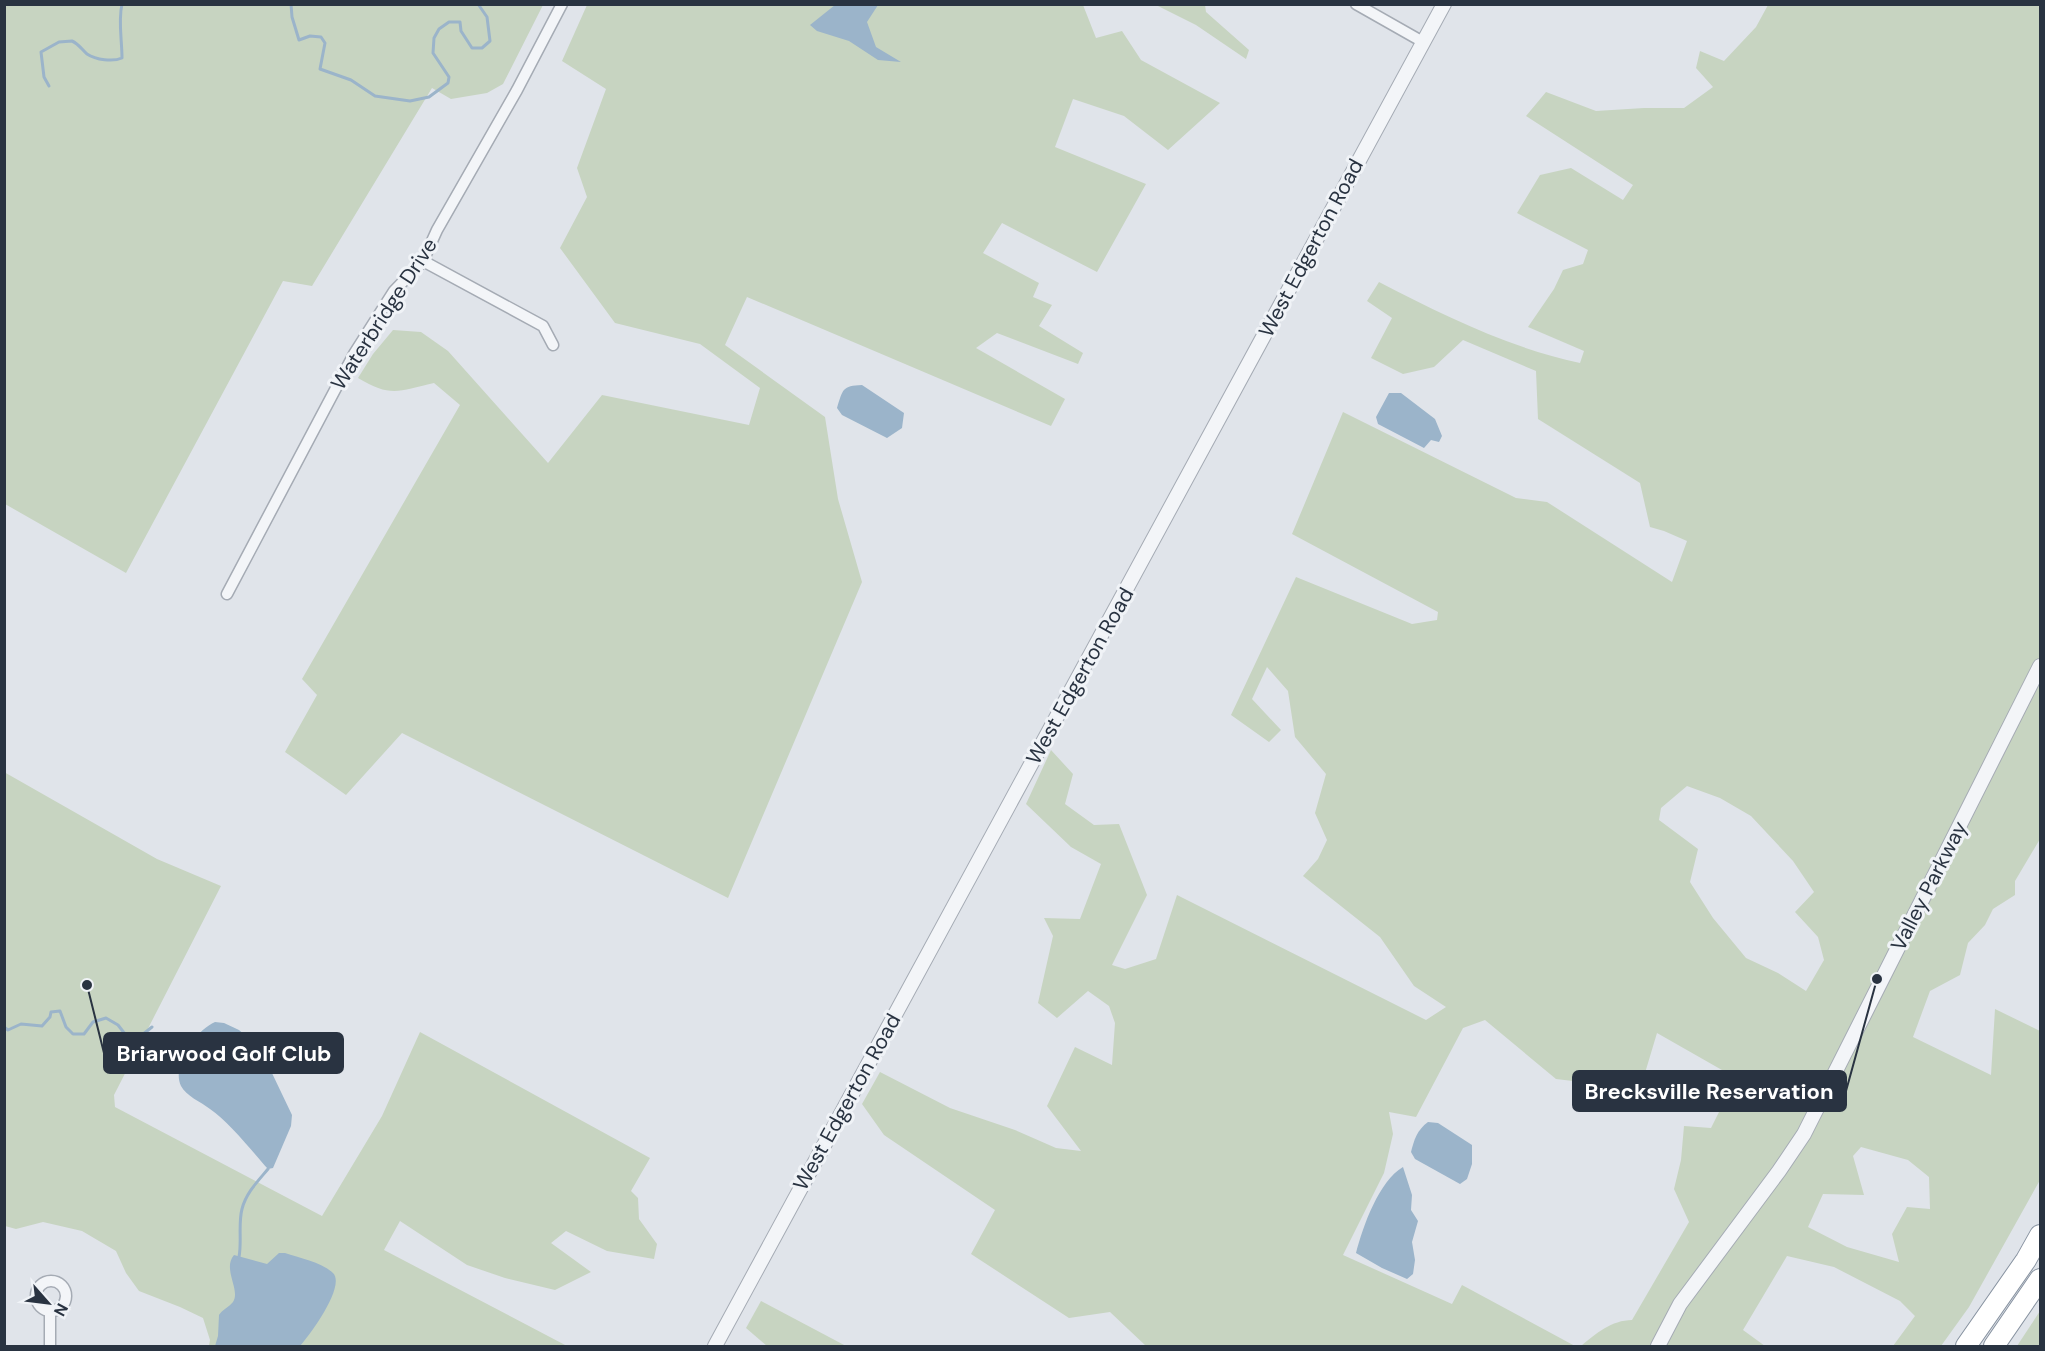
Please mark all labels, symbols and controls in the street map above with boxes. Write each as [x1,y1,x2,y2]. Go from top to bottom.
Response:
street label: West Edgerton Road [1252,154,1370,342]
street label: Waterbridge Drive [324,233,444,395]
street label: West Edgerton Road [1020,583,1140,769]
street label: Valley Parkway [1884,816,1974,956]
street label: West Edgerton Road [787,1009,907,1195]
callout: Briarwood Golf Club [104,1033,343,1073]
text: Briarwood Golf Club [117,1039,331,1068]
callout: Brecksville Reservation [1573,1071,1846,1111]
text: Brecksville Reservation [1585,1077,1833,1106]
north arrow [18,1273,78,1333]
text: N [49,1300,73,1320]

